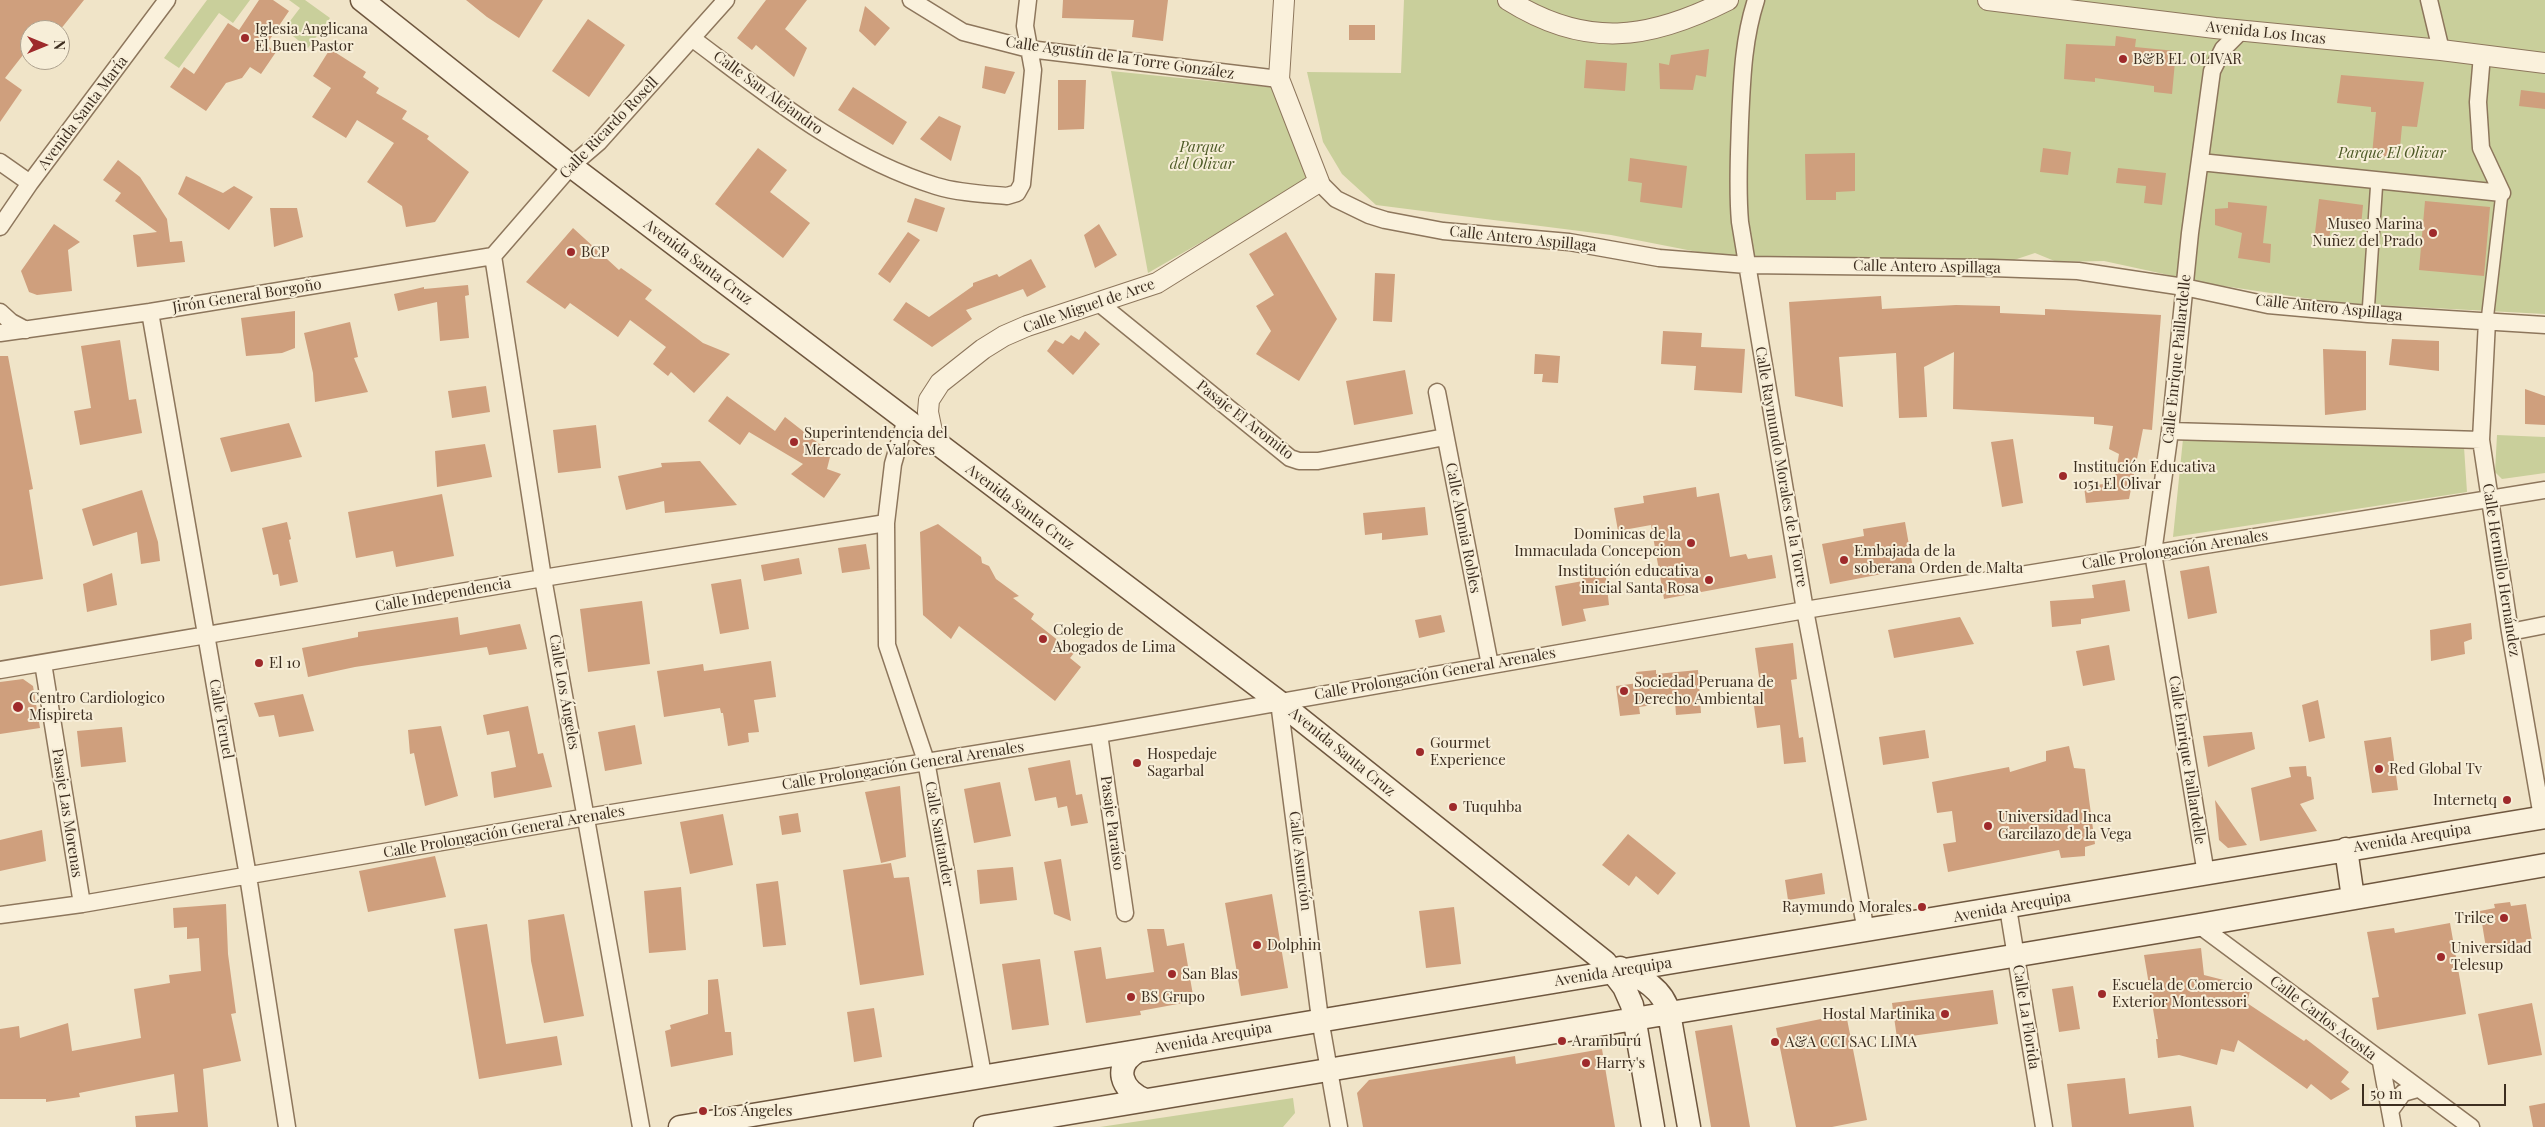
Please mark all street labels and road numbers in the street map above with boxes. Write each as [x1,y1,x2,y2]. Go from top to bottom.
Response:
street label: Avenida Los Incas [2205,18,2327,48]
street label: Calle Agustín de la Torre González [1005,33,1235,83]
street label: Calle San Alejandro [710,47,826,139]
street label: Avenida Santa María [34,53,132,173]
street label: Calle Ricardo Rosell [556,73,662,183]
street label: Avenida Santa Cruz [640,215,756,309]
street label: Calle Antero Aspillaga [1449,222,1597,256]
street label: Calle Antero Aspillaga [1853,257,2001,277]
street label: Calle Enrique Paillardelle [2159,273,2195,445]
street label: Jirón General Borgoño [171,275,323,317]
street label: Calle Miguel de Arce [1021,275,1157,337]
street label: Calle Antero Aspillaga [2255,291,2403,325]
street label: Calle Raymundo Morales de la Torre [1751,345,1811,589]
street label: Pasaje El Aromito [1193,377,1297,463]
street label: Avenida Santa Cruz [962,460,1078,554]
street label: Calle Alomia Robles [1441,461,1485,595]
street label: Calle Hermillo Hernández [2478,482,2524,658]
street label: Calle Prolongación Arenales [2081,526,2269,574]
street label: Calle Independencia [374,574,512,616]
street label: Calle Los Ángeles [545,633,583,751]
street label: Calle Prolongación General Arenales [1313,644,1557,704]
street label: Calle Enrique Paillardelle [2165,674,2209,846]
street label: Calle Teruel [205,678,237,760]
street label: Avenida Santa Cruz [1285,704,1399,800]
street label: Calle Prolongación General Arenales [781,738,1025,794]
street label: Pasaje Las Morenas [48,747,86,879]
street label: Pasaje Paraíso [1096,775,1128,871]
street label: Calle Santander [921,780,957,888]
street label: Calle Prolongación General Arenales [382,802,626,862]
street label: Calle Asunción [1285,810,1315,912]
street label: Avenida Arequipa [2352,820,2472,856]
street label: Avenida Arequipa [1952,888,2072,926]
street label: Avenida Arequipa [1553,954,1673,990]
street label: Calle La Florida [2009,963,2043,1071]
street label: Calle Carlos Acosta [2266,972,2380,1064]
street label: Avenida Arequipa [1153,1019,1273,1057]

